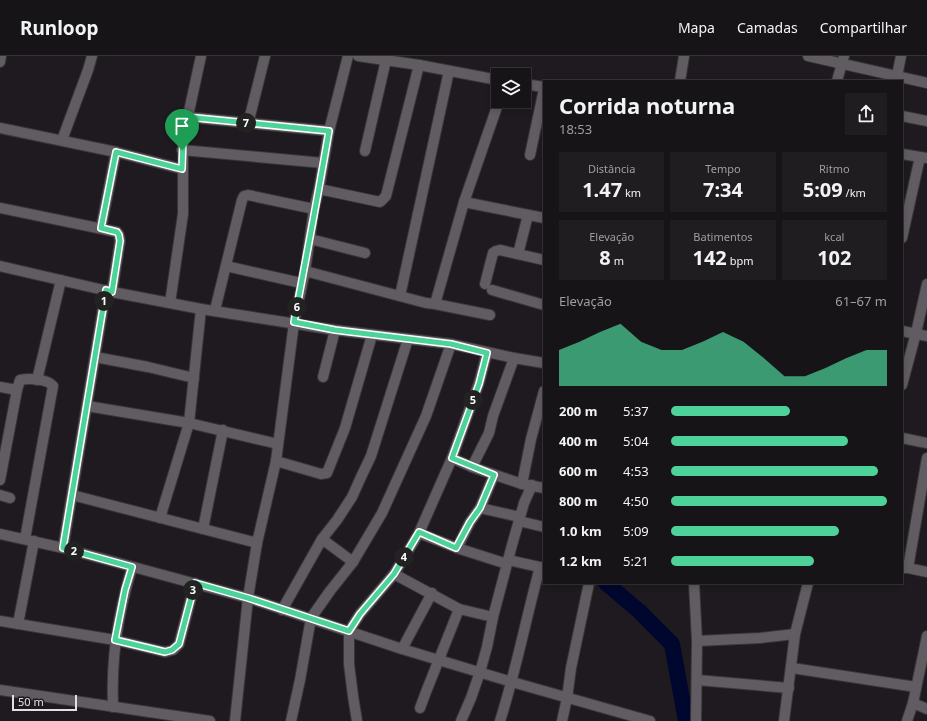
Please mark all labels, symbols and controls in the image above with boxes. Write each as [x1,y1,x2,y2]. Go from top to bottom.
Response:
text: Runloop [20,15,99,41]
text: Mapa [678,18,715,37]
text: Camadas [737,18,798,37]
text: Compartilhar [820,18,907,37]
map controls [491,68,531,108]
button: layers [491,68,531,108]
text: Corrida noturna [559,90,735,120]
button: share [845,93,887,135]
pin [165,109,199,150]
pin: 7 [236,113,256,133]
icon: arrive [171,115,193,137]
text: 7 [243,115,249,130]
text: 18:53 [559,120,592,138]
text: Distância [588,161,635,176]
text: Tempo [705,161,741,176]
text: Ritmo [819,161,850,176]
text: 1.47 [582,176,622,203]
text: 7:34 [703,176,743,203]
text: 5:09 [803,176,843,203]
text: km [622,185,641,200]
text: /km [843,185,866,200]
text: Elevação [589,229,634,244]
text: Batimentos [693,229,753,244]
text: kcal [824,229,844,244]
text: 8 [599,244,611,271]
text: 142 [692,244,727,271]
text: 102 [817,244,851,271]
text: m [611,253,624,268]
text: bpm [727,253,754,268]
pin: 1 [94,291,114,311]
text: Elevação [559,292,612,310]
text: 61–67 m [835,292,887,310]
text: 1 [101,293,107,308]
pin: 6 [287,297,307,317]
text: 6 [294,299,300,314]
pin: 5 [463,390,483,410]
text: 5 [470,392,476,407]
text: 200 m [559,402,597,420]
text: 5:37 [623,402,649,420]
text: 400 m [559,432,597,450]
text: 5:04 [623,432,649,450]
text: 600 m [559,462,597,480]
text: 4:53 [623,462,649,480]
text: 800 m [559,492,597,510]
text: 4:50 [623,492,649,510]
text: 1.0 km [559,522,602,540]
text: 5:09 [623,522,649,540]
pin: 2 [64,541,84,561]
text: 2 [71,543,77,558]
pin: 4 [394,547,414,567]
text: 4 [401,549,407,564]
text: 1.2 km [559,552,602,570]
text: 5:21 [623,552,649,570]
pin: 3 [183,580,203,600]
text: 3 [190,582,196,597]
scale bar [12,693,77,712]
text: 50 m [18,694,44,709]

